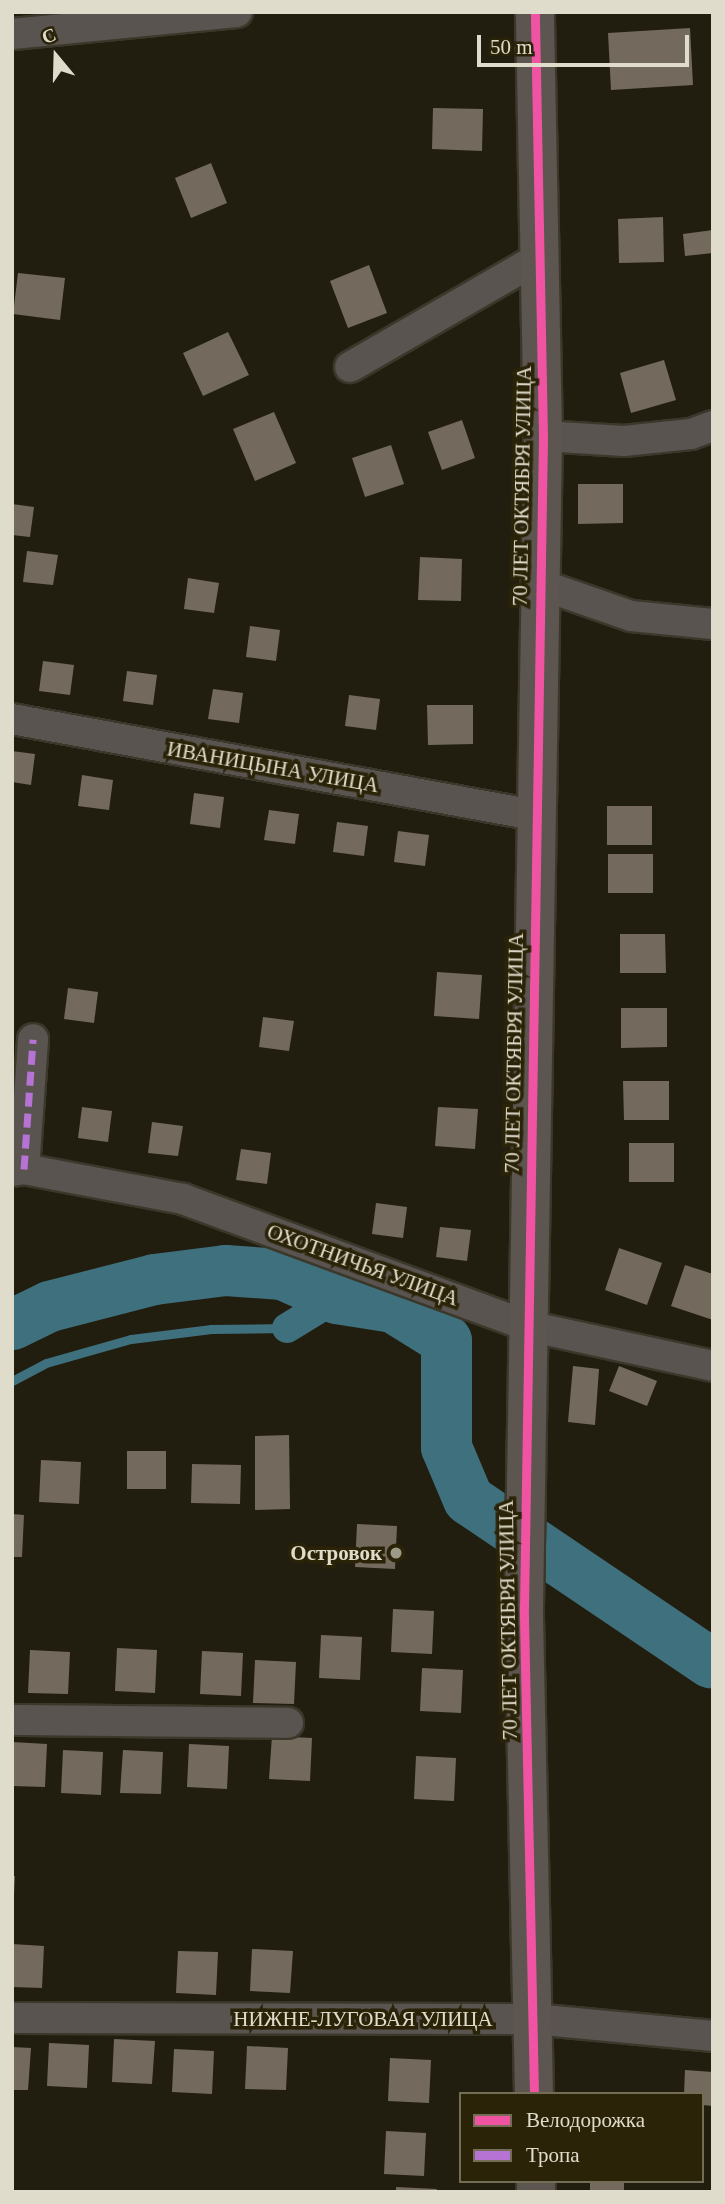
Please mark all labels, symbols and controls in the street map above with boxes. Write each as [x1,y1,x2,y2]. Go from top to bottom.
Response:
north arrow [21,21,91,91]
scale bar [480,21,692,65]
text: С [39,24,59,48]
text: 50 m [490,35,533,59]
street label: 70 ЛЕТ ОКТЯБРЯ УЛИЦА [507,366,537,606]
street label: ИВАНИЦЫНА УЛИЦА [165,736,381,798]
street label: 70 ЛЕТ ОКТЯБРЯ УЛИЦА [499,933,529,1173]
street label: ОХОТНИЧЬЯ УЛИЦА [264,1219,462,1311]
street label: 70 ЛЕТ ОКТЯБРЯ УЛИЦА [493,1500,523,1740]
place label: Островок [290,1540,382,1566]
marker: Островок [388,1545,404,1561]
street label: НИЖНЕ-ЛУГОВАЯ УЛИЦА [233,2006,493,2032]
legend [459,2092,704,2183]
text: Велодорожка [526,2108,645,2132]
text: Тропа [526,2143,580,2167]

